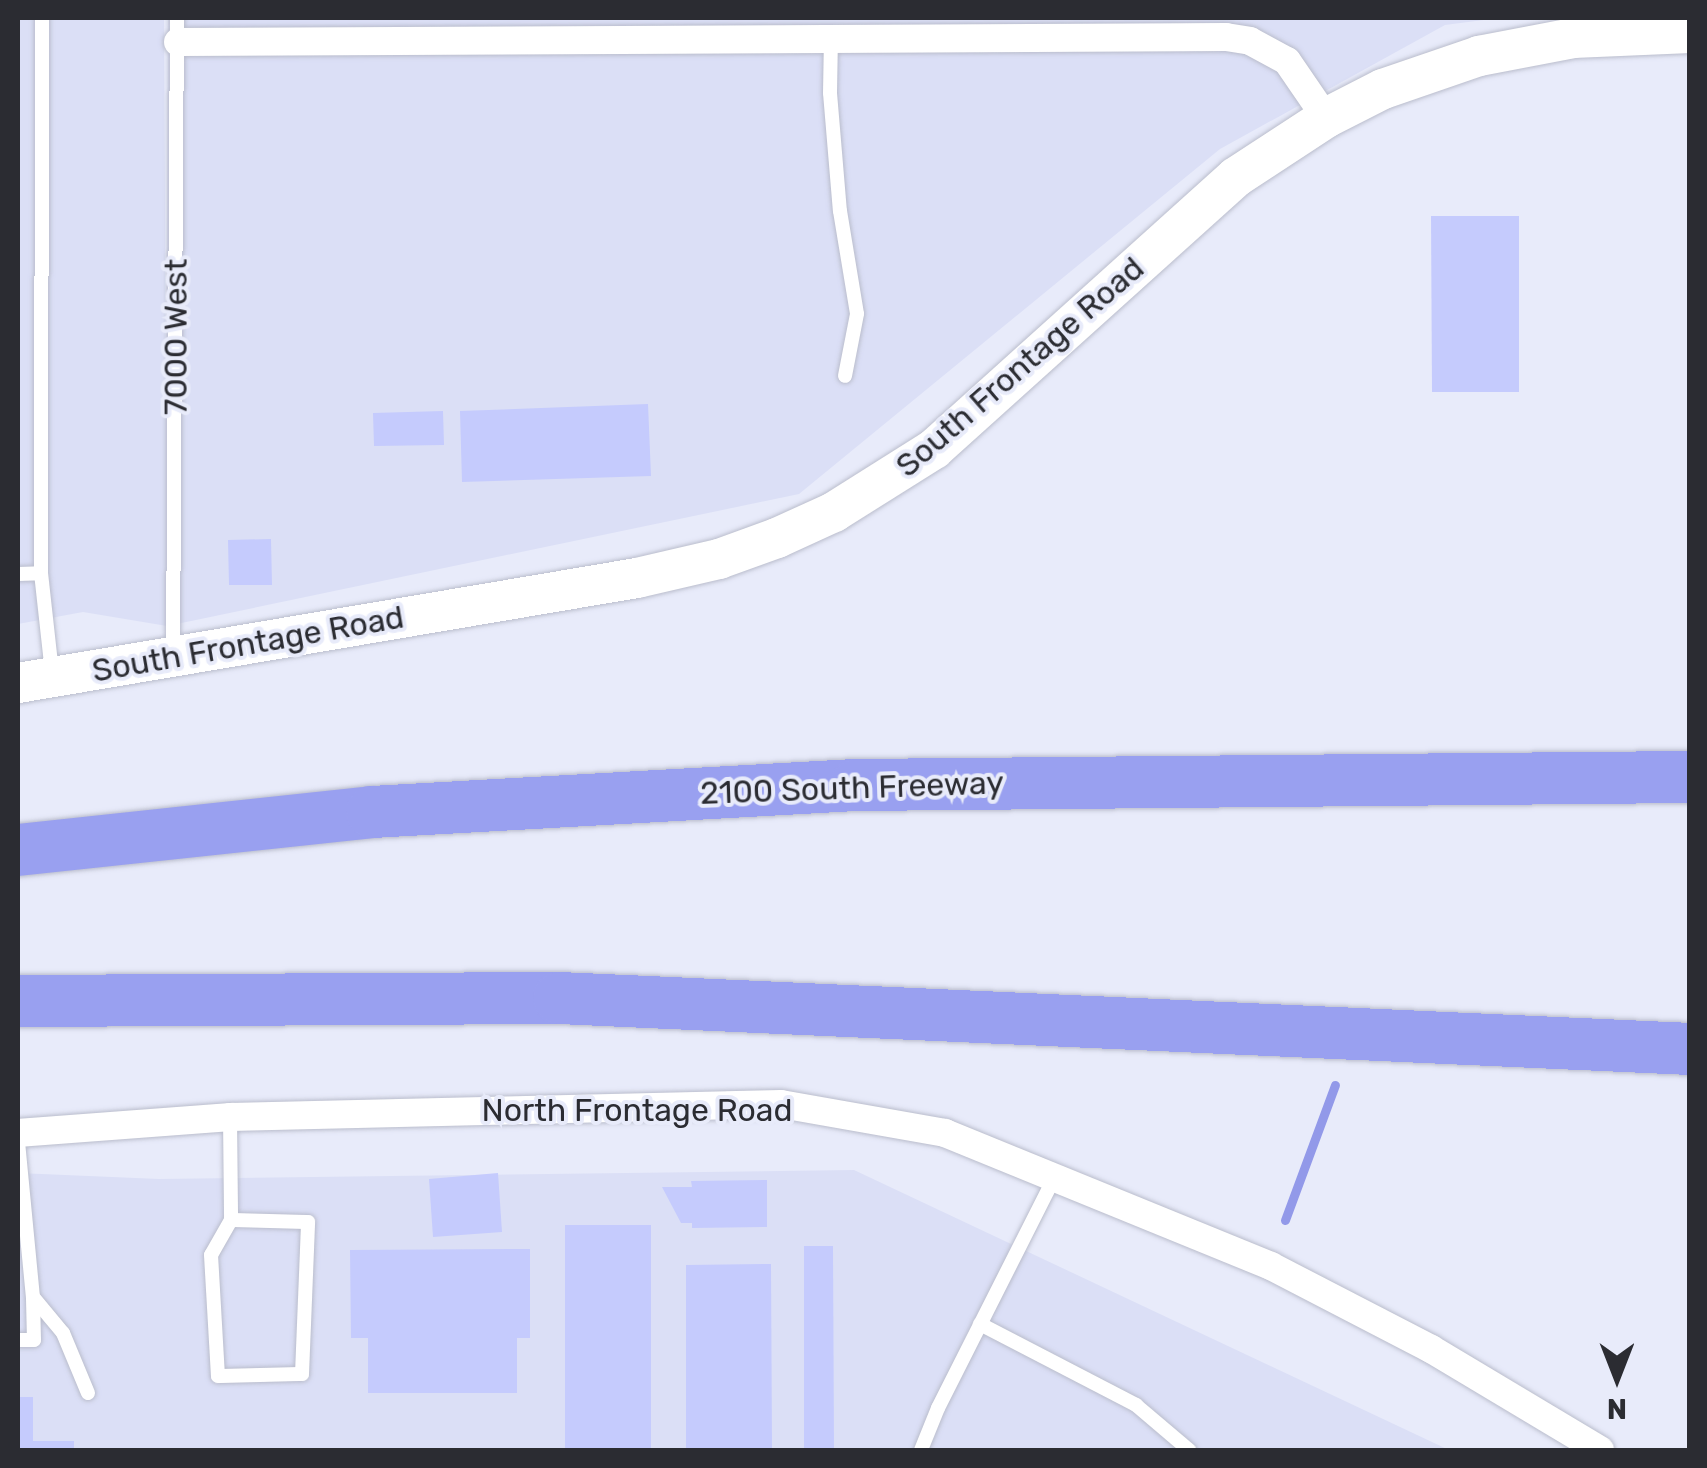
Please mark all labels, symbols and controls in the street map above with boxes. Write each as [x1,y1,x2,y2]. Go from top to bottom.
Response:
street label: South Frontage Road [888,249,1152,485]
street label: 7000 West [157,259,195,415]
street label: South Frontage Road [89,598,407,690]
street label: 2100 South Freeway [699,764,1005,812]
street label: North Frontage Road [481,1091,793,1129]
north arrow [1567,1328,1667,1428]
text: N [1607,1392,1627,1425]

